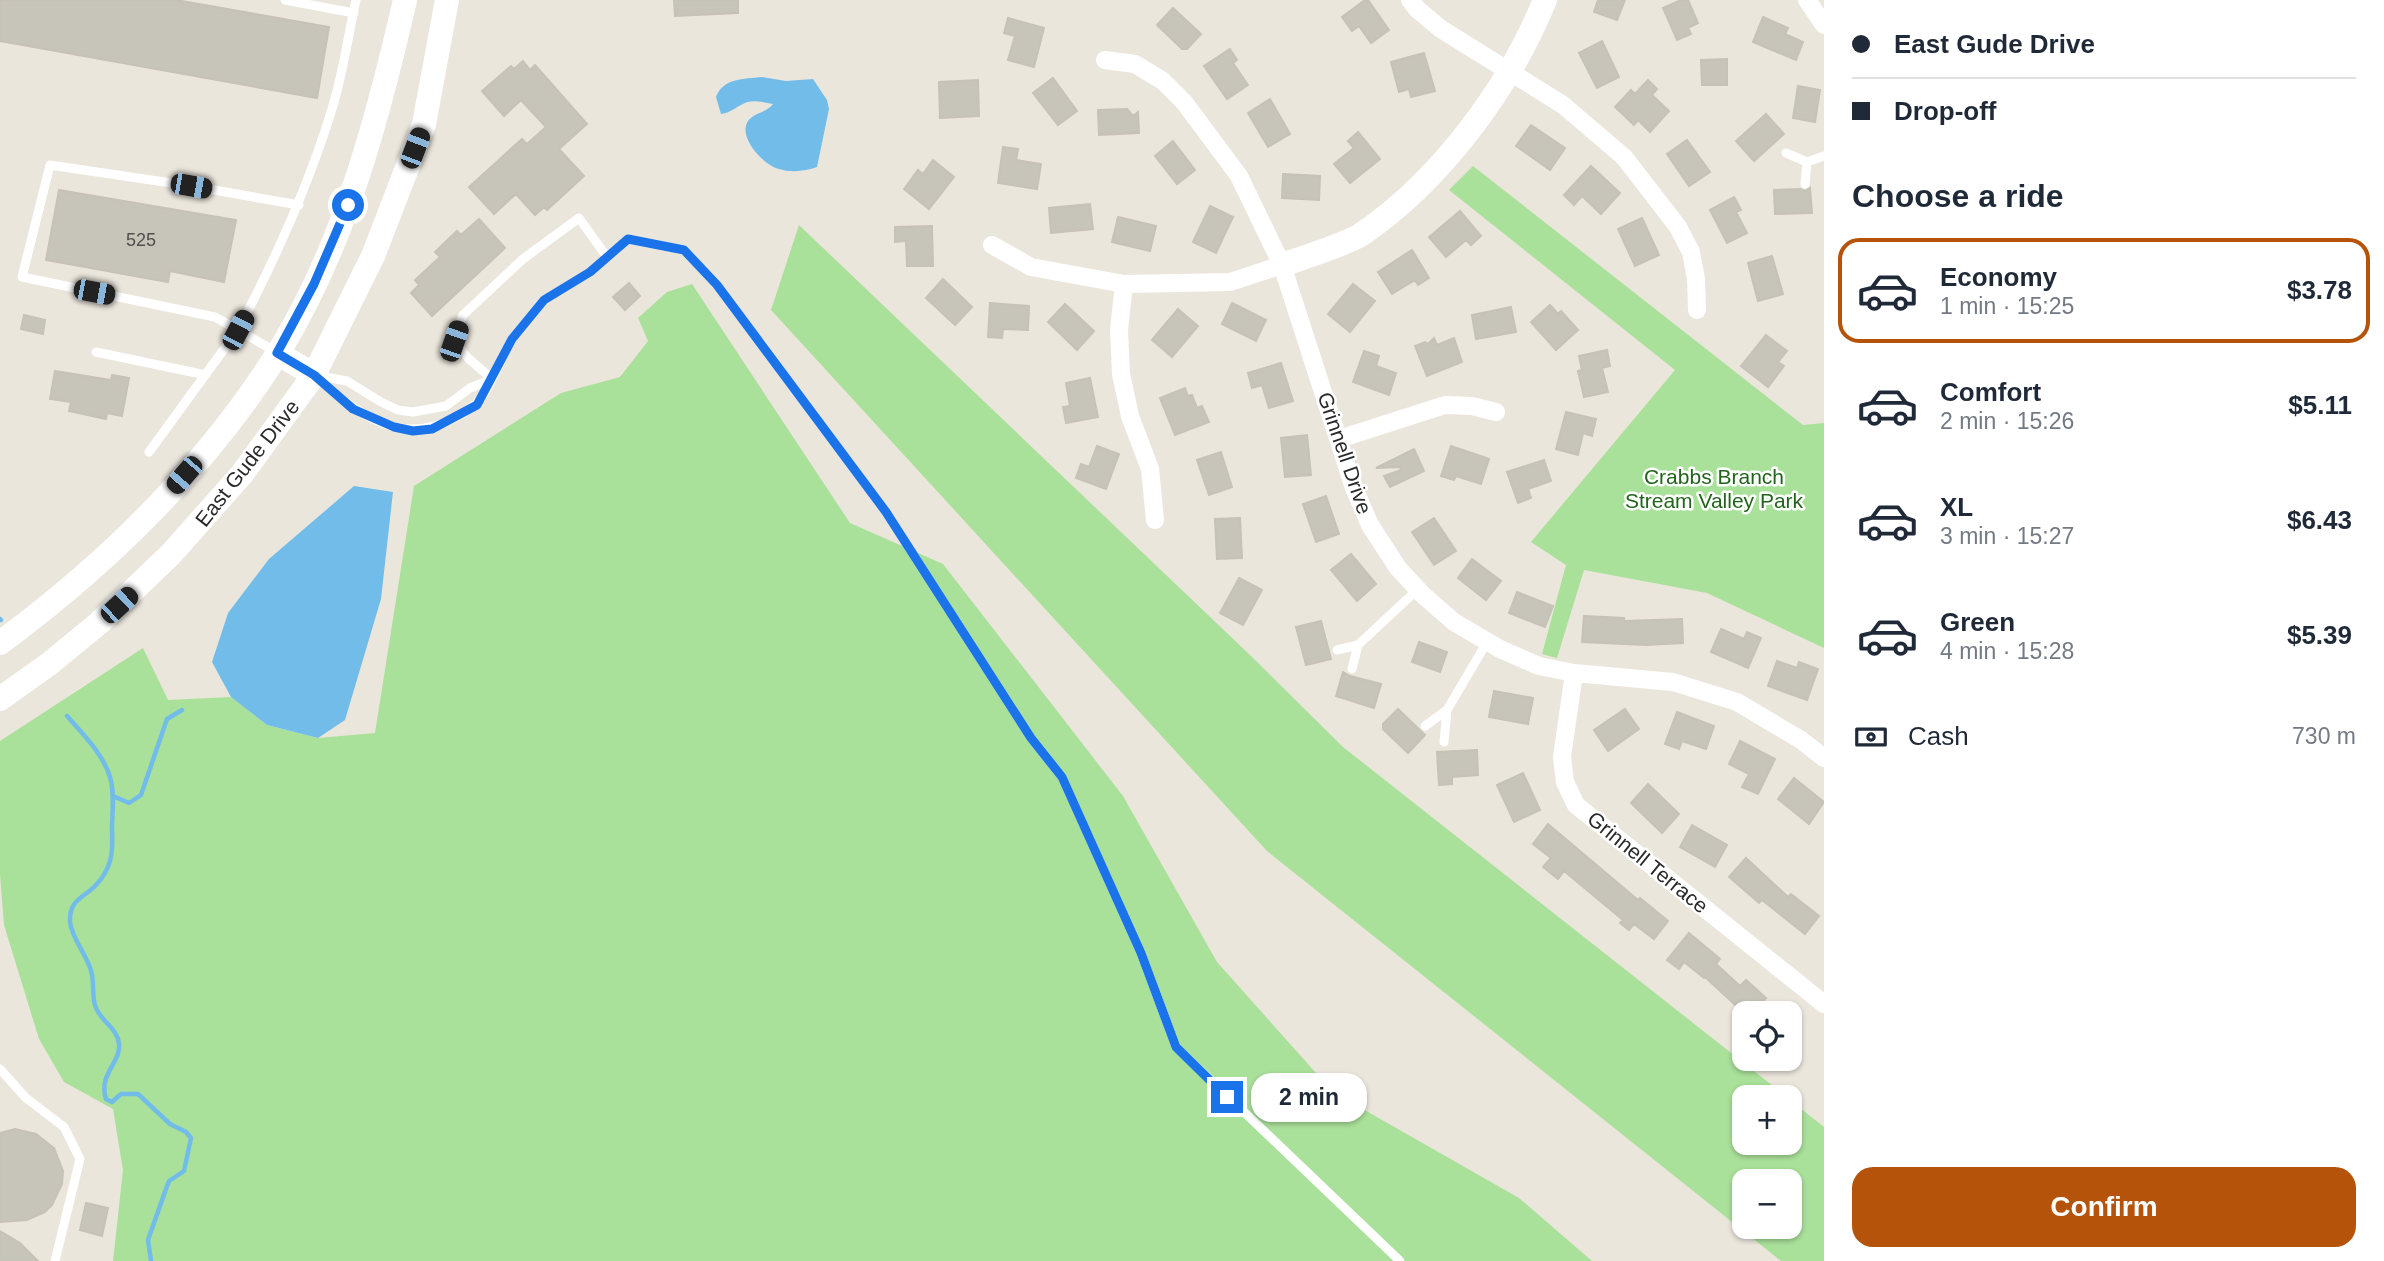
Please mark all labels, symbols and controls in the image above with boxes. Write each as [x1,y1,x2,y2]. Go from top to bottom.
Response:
text: East Gude Drive [1894,29,2095,59]
text: Drop-off [1894,96,1997,126]
car [398,125,433,171]
car [169,172,214,200]
text: Choose a ride [1852,178,2064,214]
route start [332,189,364,221]
house number: 525 [126,230,156,250]
icon: car [1856,259,1919,322]
text: Economy [1940,262,2057,292]
text: $3.78 [2287,275,2352,305]
car [72,278,117,306]
text: 1 min · 15:25 [1940,293,2074,319]
car [219,307,258,353]
car [438,318,471,364]
icon: car [1856,374,1919,437]
text: Comfort [1940,377,2041,407]
street label: Grinnell Drive [1313,389,1377,517]
text: $5.11 [2288,390,2352,420]
street label: East Gude Drive [191,395,303,531]
text: 2 min · 15:26 [1940,408,2074,434]
car [163,452,206,498]
park label: Crabbs Branch Stream Valley Park [1625,465,1804,512]
icon: car [1856,489,1919,552]
text: XL [1940,492,1973,522]
text: $6.43 [2287,505,2352,535]
text: 3 min · 15:27 [1940,523,2074,549]
car [97,583,142,627]
icon: car [1856,604,1919,667]
text: Green [1940,607,2015,637]
text: $5.39 [2287,620,2352,650]
text: 4 min · 15:28 [1940,638,2074,664]
icon: cash [1852,718,1890,756]
text: Cash [1908,721,1969,751]
text: 730 m [2292,723,2356,749]
street label: Grinnell Terrace [1583,807,1713,917]
map controls [1732,1001,1802,1239]
button: locate [1732,1001,1802,1071]
callout: 2 min [1252,1072,1367,1122]
route end [1211,1081,1243,1113]
text: 2 min [1279,1084,1339,1110]
button: + [1732,1085,1802,1155]
button: Confirm [1852,1167,2356,1247]
button: − [1732,1169,1802,1239]

